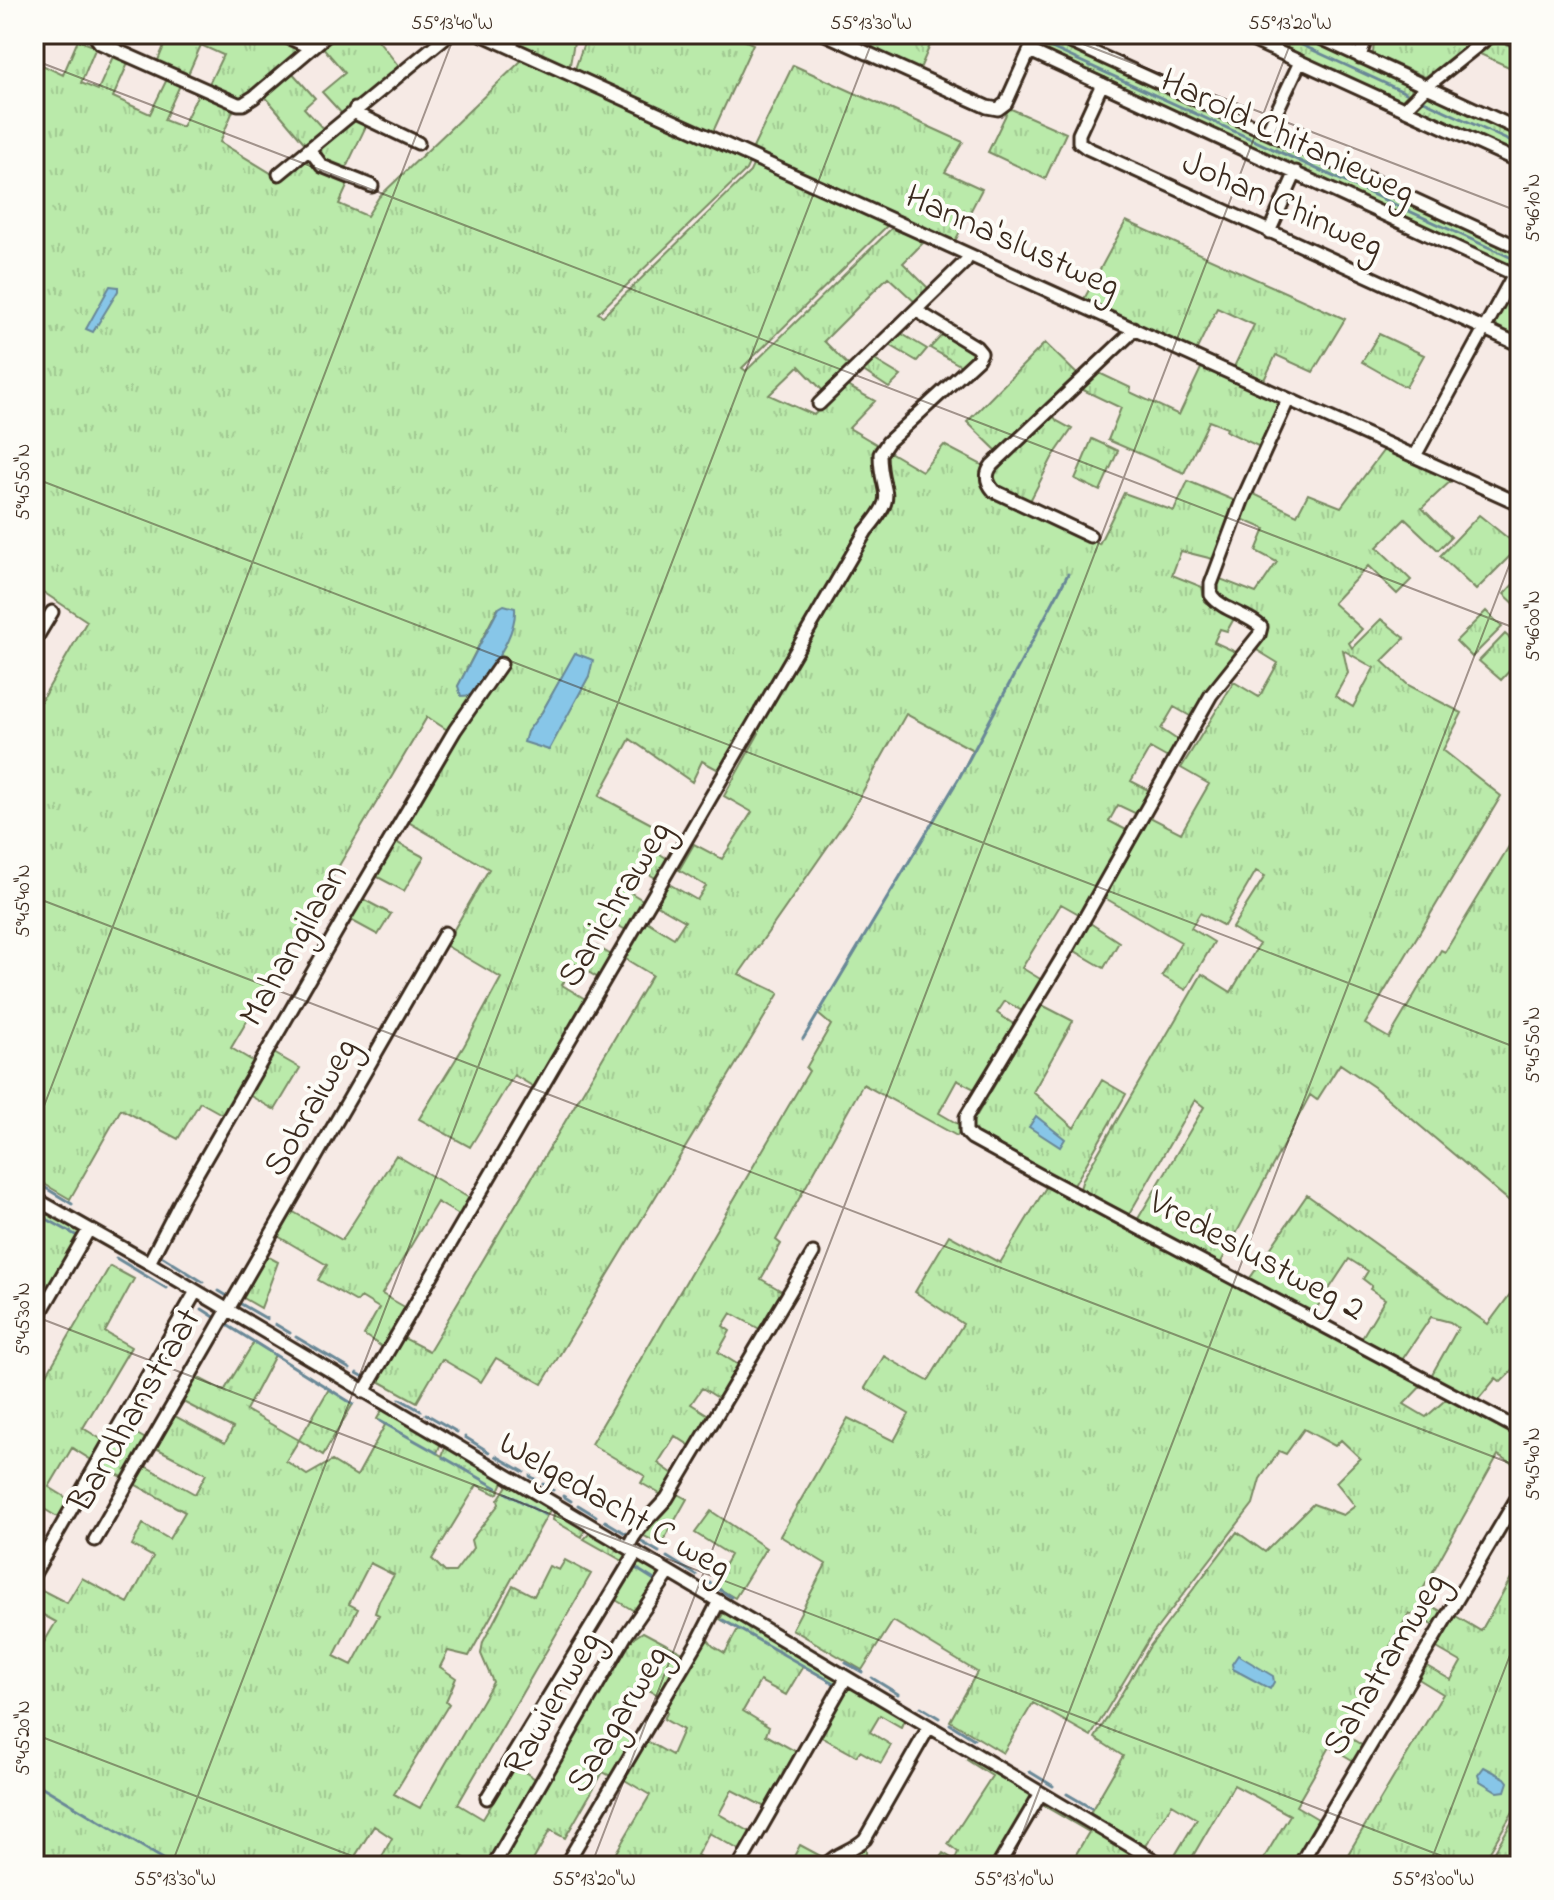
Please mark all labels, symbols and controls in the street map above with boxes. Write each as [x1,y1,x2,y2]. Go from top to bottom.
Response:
text: 55°13'40"W [411,10,493,39]
text: 55°13'30"W [830,10,912,39]
text: 55°13'20"W [1248,10,1332,39]
street label: Harold Chitanieweg [1151,56,1423,220]
street label: Johan Chinweg [1173,138,1391,274]
street label: Hanna'slustweg [896,172,1128,314]
text: 5°46'10"N [1520,173,1549,243]
text: 5°45'50"N [10,444,39,520]
text: 5°46'00"N [1520,590,1549,662]
street label: Sanichraweg [545,811,687,999]
street label: Mahangilaan [227,854,363,1038]
text: 5°45'40"N [10,864,39,938]
text: 5°45'50"N [1520,1007,1549,1083]
street label: Sobraiweg [251,1029,373,1187]
street label: Vredeslustweg 2 [1137,1177,1374,1336]
text: 5°45'30"N [10,1282,39,1356]
street label: Bandhanstraat [55,1299,216,1524]
street label: Welgedacht C weg [488,1419,740,1595]
text: 5°45'40"N [1520,1427,1549,1501]
street label: Sahatramweg [1310,1563,1462,1767]
street label: Rawienweg [491,1622,617,1786]
street label: Saagarweg [554,1636,684,1804]
text: 5°45'20"N [10,1700,39,1776]
text: 55°13'30"W [134,1866,216,1895]
text: 55°13'20"W [552,1866,636,1895]
text: 55°13'10"W [974,1866,1054,1895]
text: 55°13'00"W [1392,1866,1474,1895]

